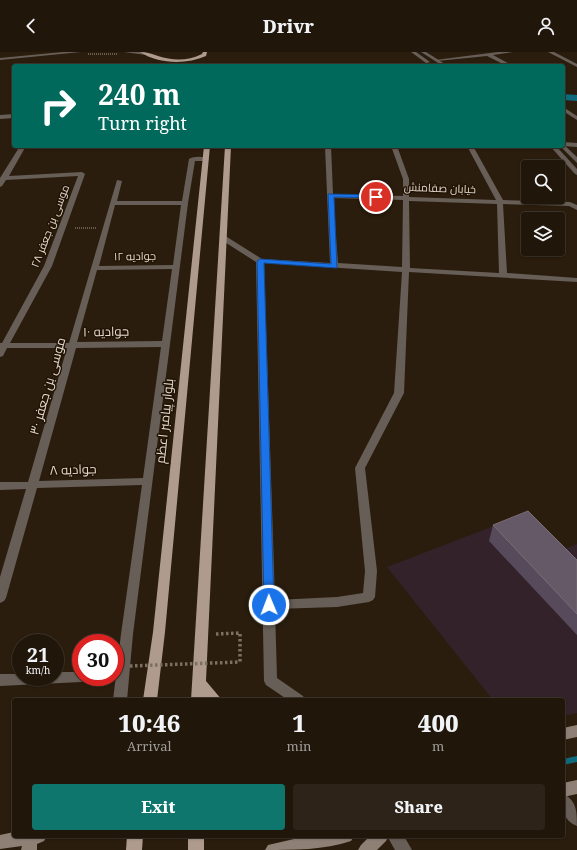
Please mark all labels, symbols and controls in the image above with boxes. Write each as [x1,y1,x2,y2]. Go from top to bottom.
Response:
text: Drivr [263,14,314,38]
icon: back [20,15,42,37]
icon: person [535,15,557,37]
text: 240 m [98,75,180,113]
icon: right [32,80,84,132]
text: Turn right [98,111,187,135]
map controls [521,160,565,256]
button: search [521,160,565,204]
street label: خیابان صفامنش [404,179,476,196]
pin [359,180,393,214]
street label: موسی بن جعفر ۲۸ [27,182,72,269]
icon: arrive [365,186,387,208]
button: layers [521,212,565,256]
street label: جوادیه ۱۲ [114,248,156,263]
street label: جوادیه ۱۰ [83,322,129,340]
street label: موسی بن جعفر ۳۰ [24,335,70,437]
street label: بلوار پیامبر اعظم [151,378,178,464]
street label: جوادیه ۸ [49,459,97,479]
position arrow [248,584,290,626]
speed limit sign: 30 [72,634,124,686]
text: 21 [27,641,49,668]
text: km/h [26,663,50,677]
text: 10:46 [118,706,180,739]
text: 1 [292,706,306,739]
text: 400 [418,706,459,739]
text: Arrival [127,737,172,755]
text: min [287,737,311,755]
text: m [432,737,444,755]
button: Exit [32,784,285,830]
button: Share [293,784,545,830]

